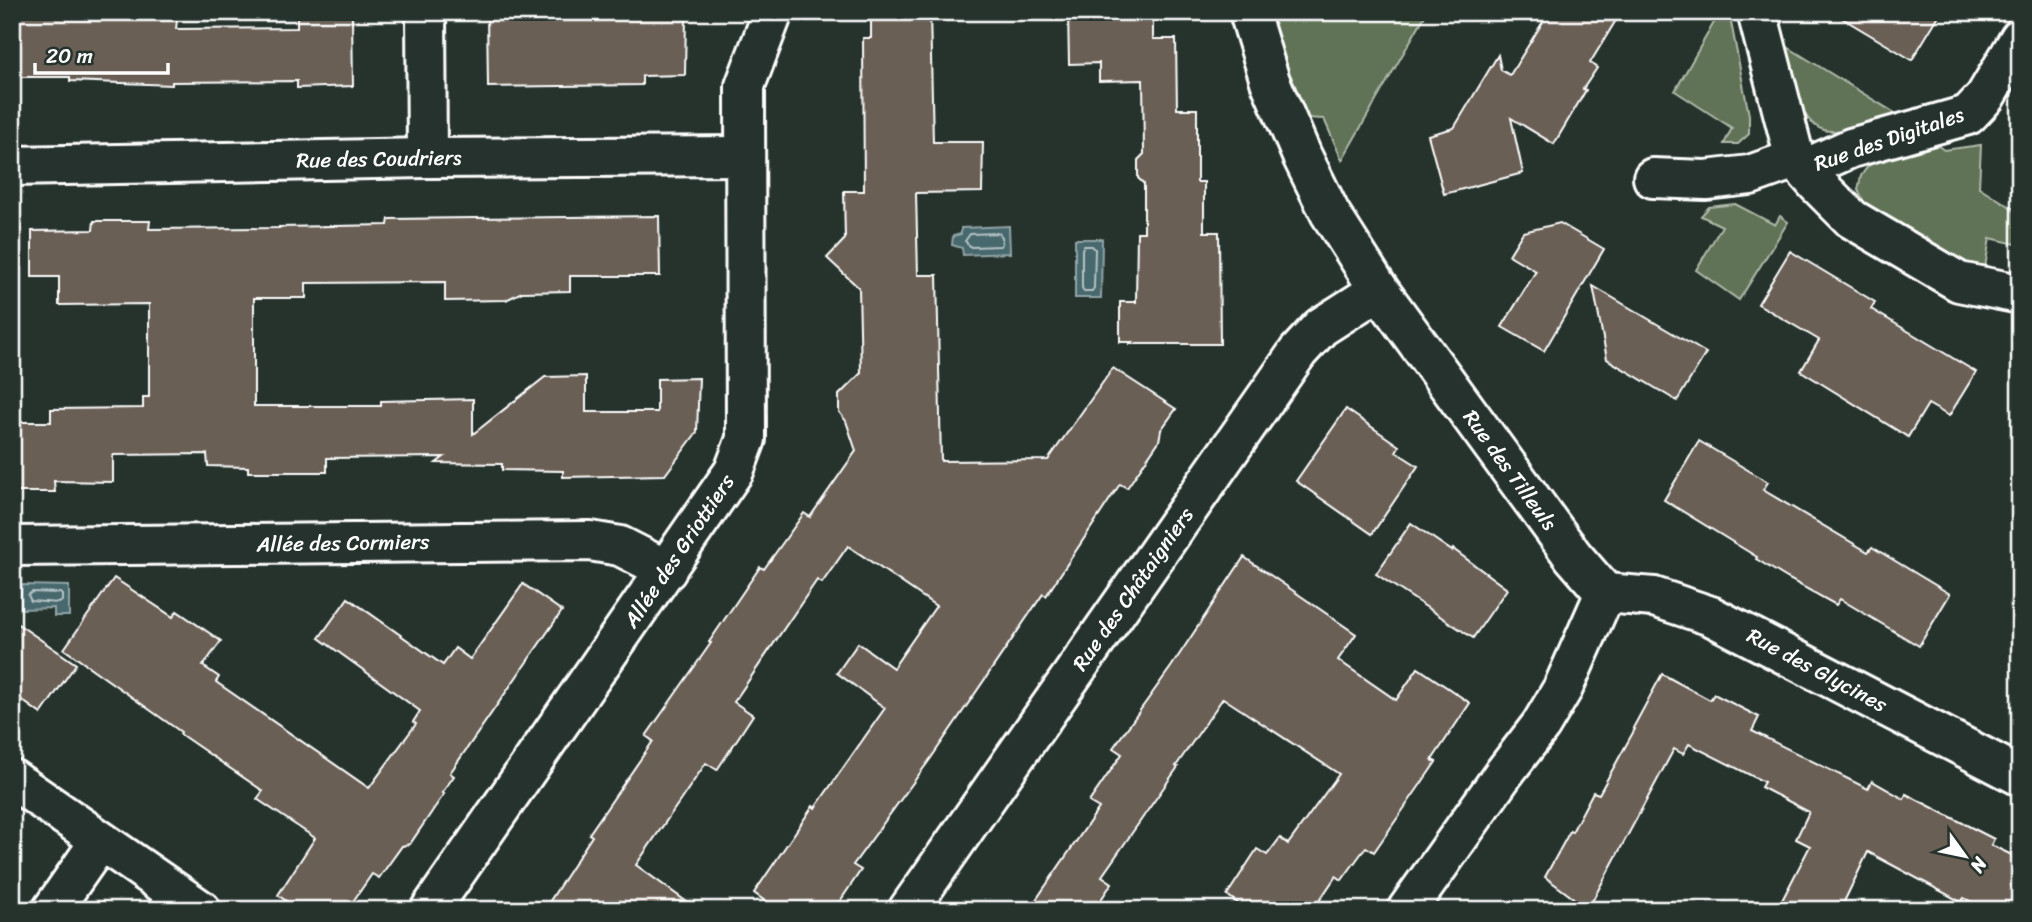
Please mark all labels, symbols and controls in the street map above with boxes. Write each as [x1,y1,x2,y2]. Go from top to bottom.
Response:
scale bar [35,32,168,76]
text: 20 m [46,37,93,75]
street label: Rue des Digitales [1809,95,1970,182]
street label: Rue des Coudriers [296,139,462,179]
street label: Rue des Tilleuls [1453,401,1568,539]
street label: Allée des Griottiers [613,466,745,637]
street label: Rue des Châtaigniers [1062,499,1204,679]
street label: Allée des Cormiers [255,522,430,564]
street label: Rue des Glycines [1740,617,1894,723]
north arrow [1930,820,2000,890]
text: N [1961,850,1997,880]

